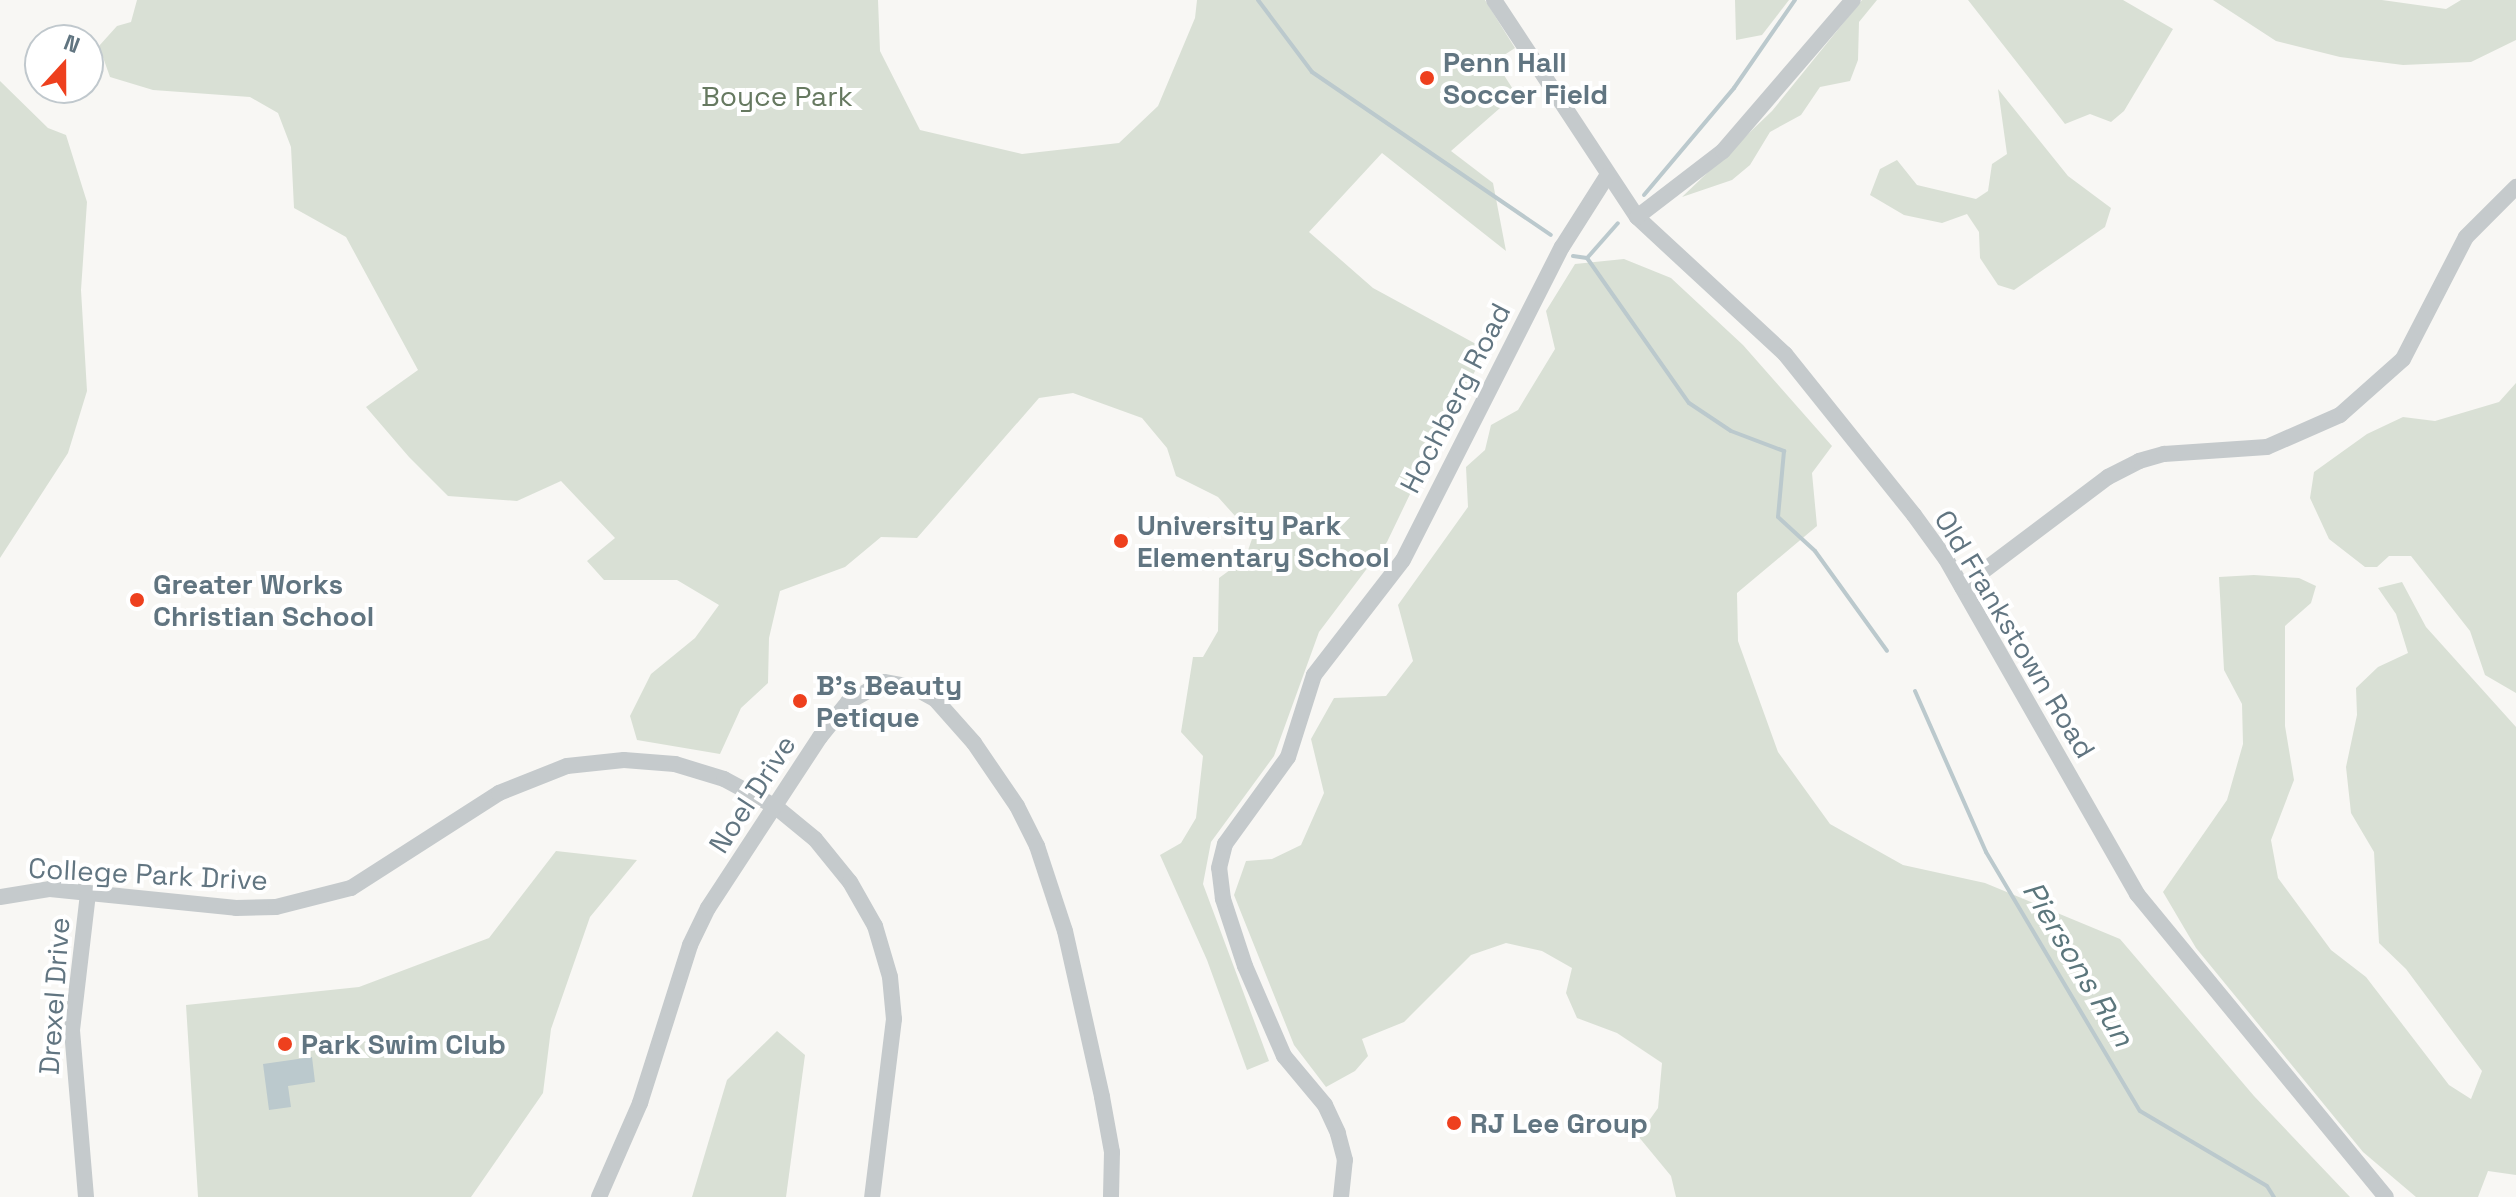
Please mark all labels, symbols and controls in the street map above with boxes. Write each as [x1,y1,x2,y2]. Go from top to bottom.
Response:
north arrow [24,24,104,104]
text: N [60,28,84,59]
place label: Penn Hall Soccer Field [1443,45,1608,111]
marker: Penn Hall Soccer Field [1418,69,1436,87]
park label: Boyce Park [701,79,853,113]
street label: Hochberg Road [1393,298,1517,498]
street label: Old Frankstown Road [1928,504,2102,764]
place label: University Park Elementary School [1137,508,1390,574]
marker: University Park Elementary School [1112,532,1130,550]
place label: Greater Works Christian School [153,567,374,633]
marker: Greater Works Christian School [128,591,146,609]
place label: B's Beauty Petique [816,668,962,734]
marker: B's Beauty Petique [791,692,809,710]
street label: Noel Drive [702,729,802,859]
street label: College Park Drive [27,851,269,897]
water label: Piersons Run [2015,875,2141,1053]
street label: Drexel Drive [32,916,76,1076]
place label: Park Swim Club [301,1027,506,1061]
marker: Park Swim Club [276,1035,294,1053]
place label: RJ Lee Group [1470,1106,1648,1140]
marker: RJ Lee Group [1445,1114,1463,1132]

